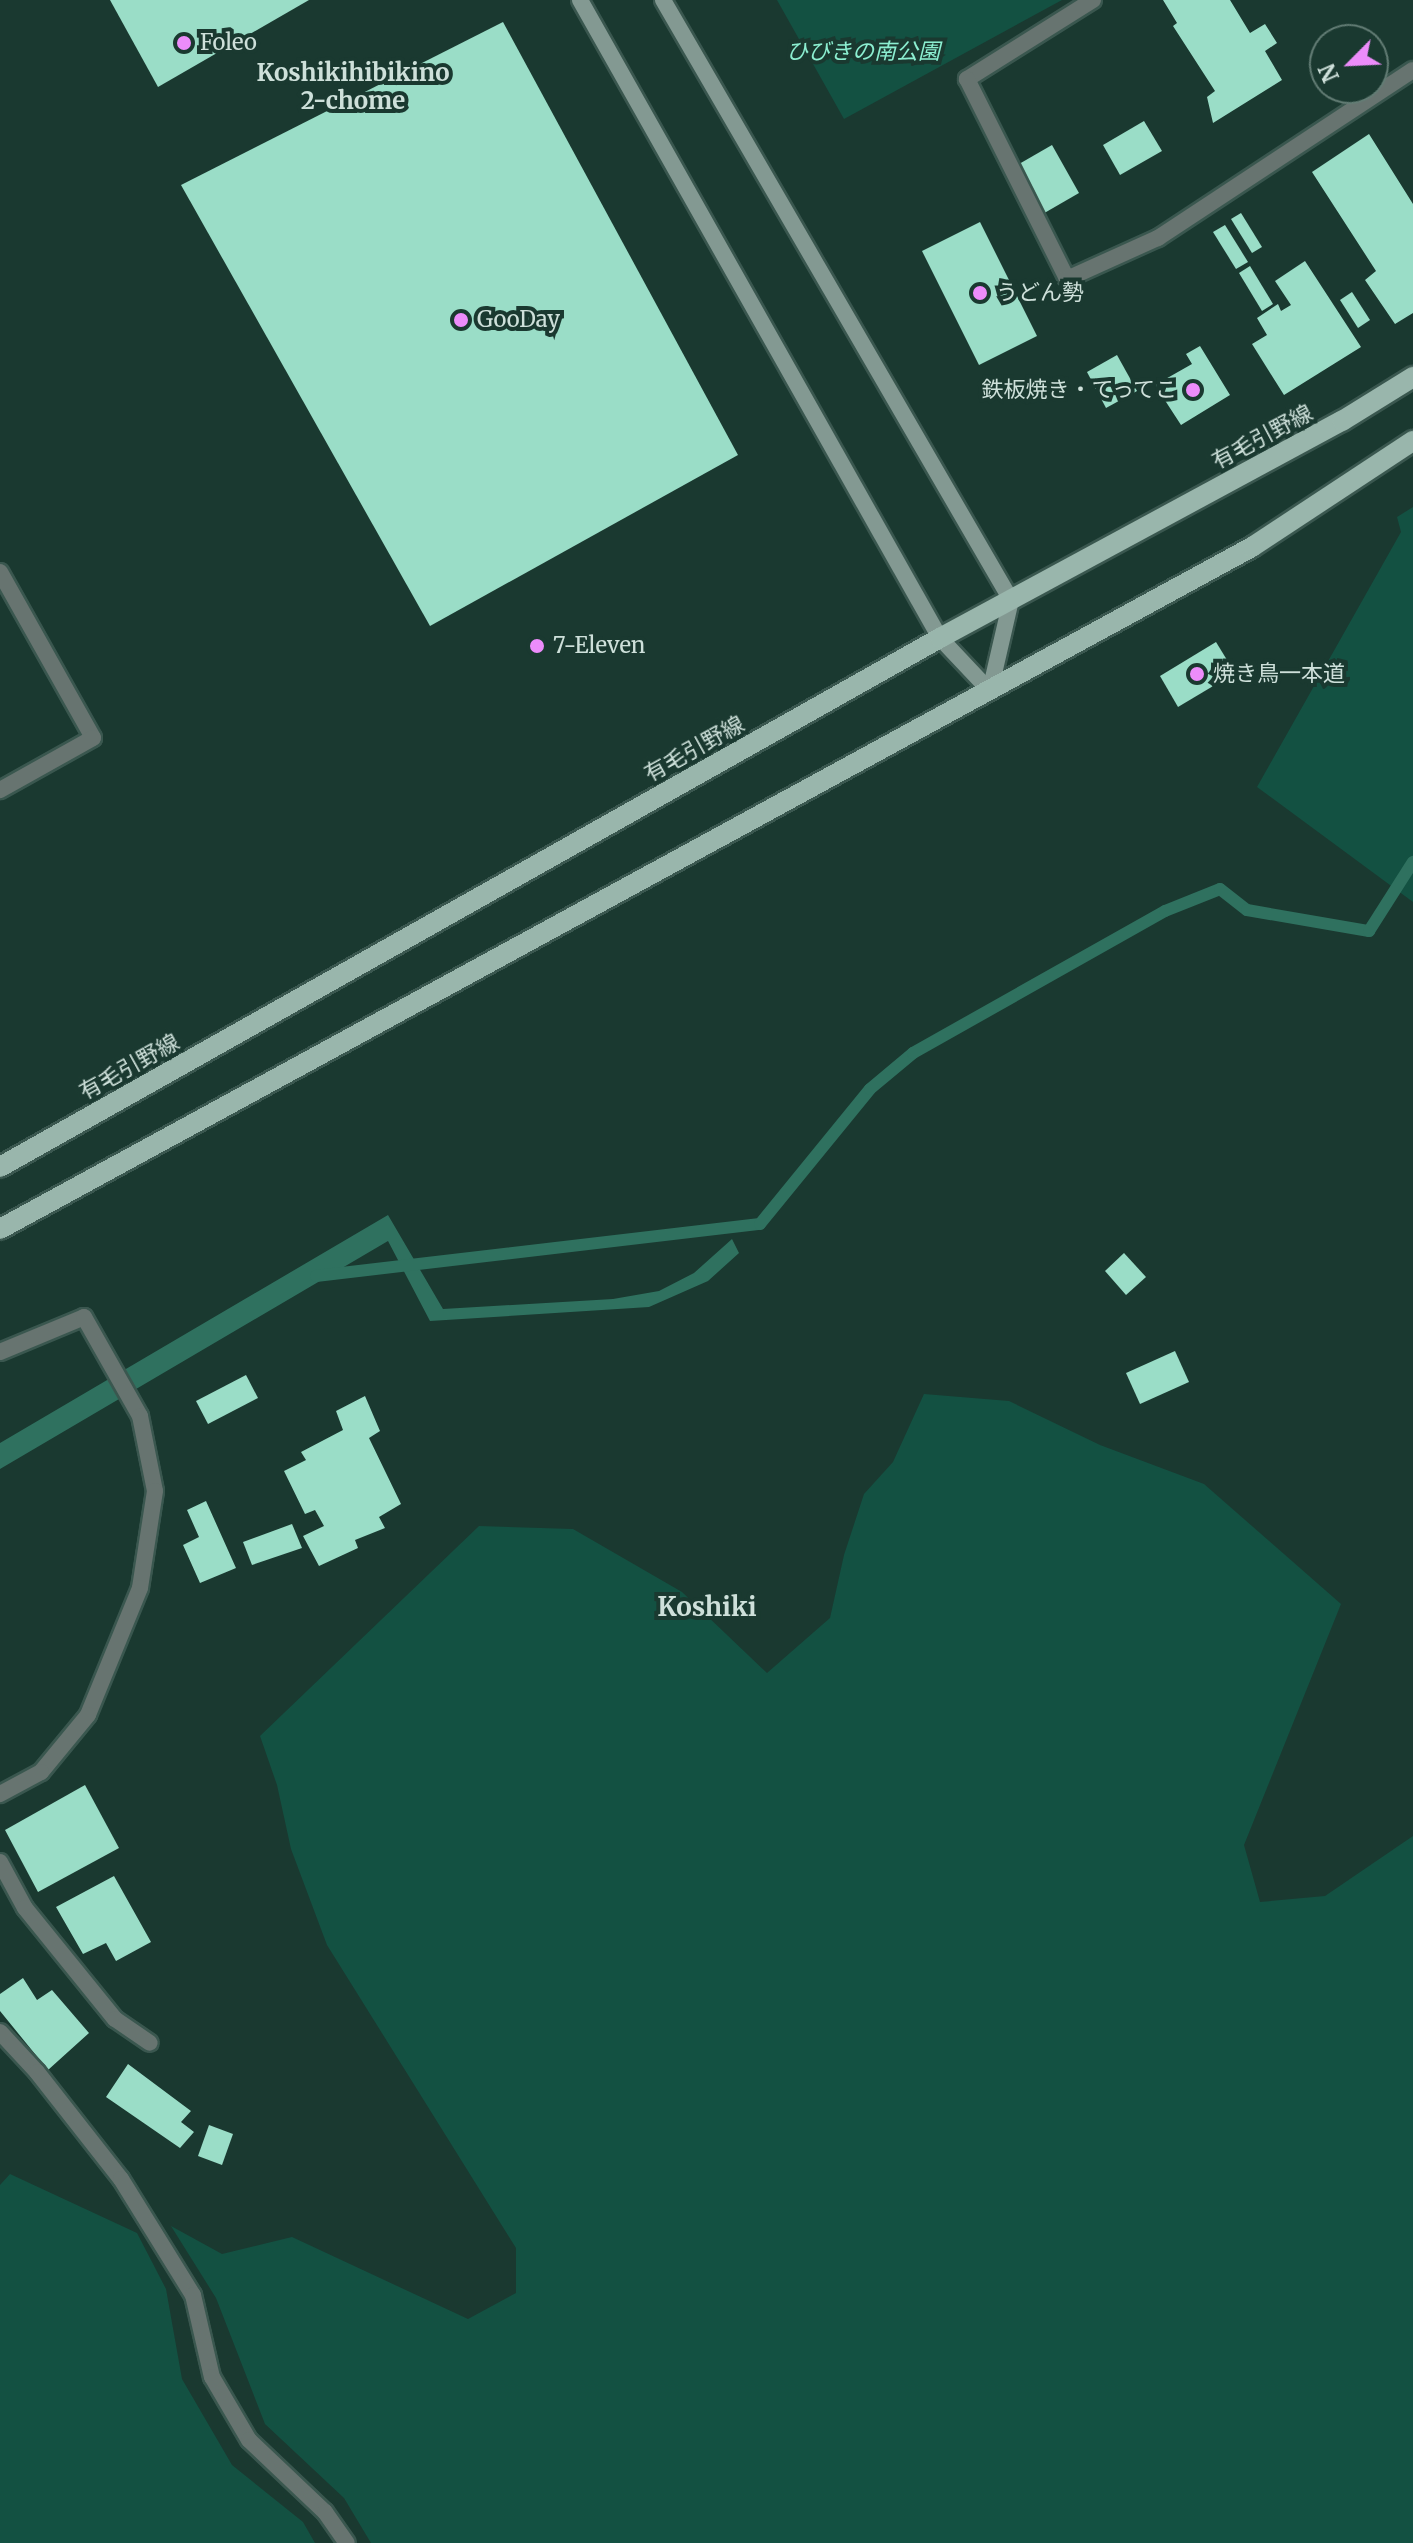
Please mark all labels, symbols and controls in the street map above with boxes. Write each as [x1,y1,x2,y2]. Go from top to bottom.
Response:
north arrow [1309,24,1389,104]
place label: Foleo [200,30,257,56]
marker: Foleo [175,34,193,52]
park label: ひびきの南公園 [786,39,940,65]
district label: Koshikihibikino 2-chome [257,59,449,115]
text: N [1313,59,1345,87]
place label: うどん勢 [996,280,1084,306]
marker: うどん勢 [971,284,989,302]
place label: GooDay [477,307,560,333]
marker: GooDay [452,311,470,329]
place label: 鉄板焼き・てってこ [979,377,1177,403]
marker: 鉄板焼き・てってこ [1184,381,1202,399]
street label: 有毛引野線 [1207,400,1317,474]
place label: 7-Eleven [553,633,645,659]
marker: 7-Eleven [528,637,546,655]
place label: 焼き鳥一本道 [1213,661,1345,687]
marker: 焼き鳥一本道 [1188,665,1206,683]
street label: 有毛引野線 [639,711,749,787]
street label: 有毛引野線 [74,1029,184,1105]
district label: Koshiki [657,1591,757,1623]

